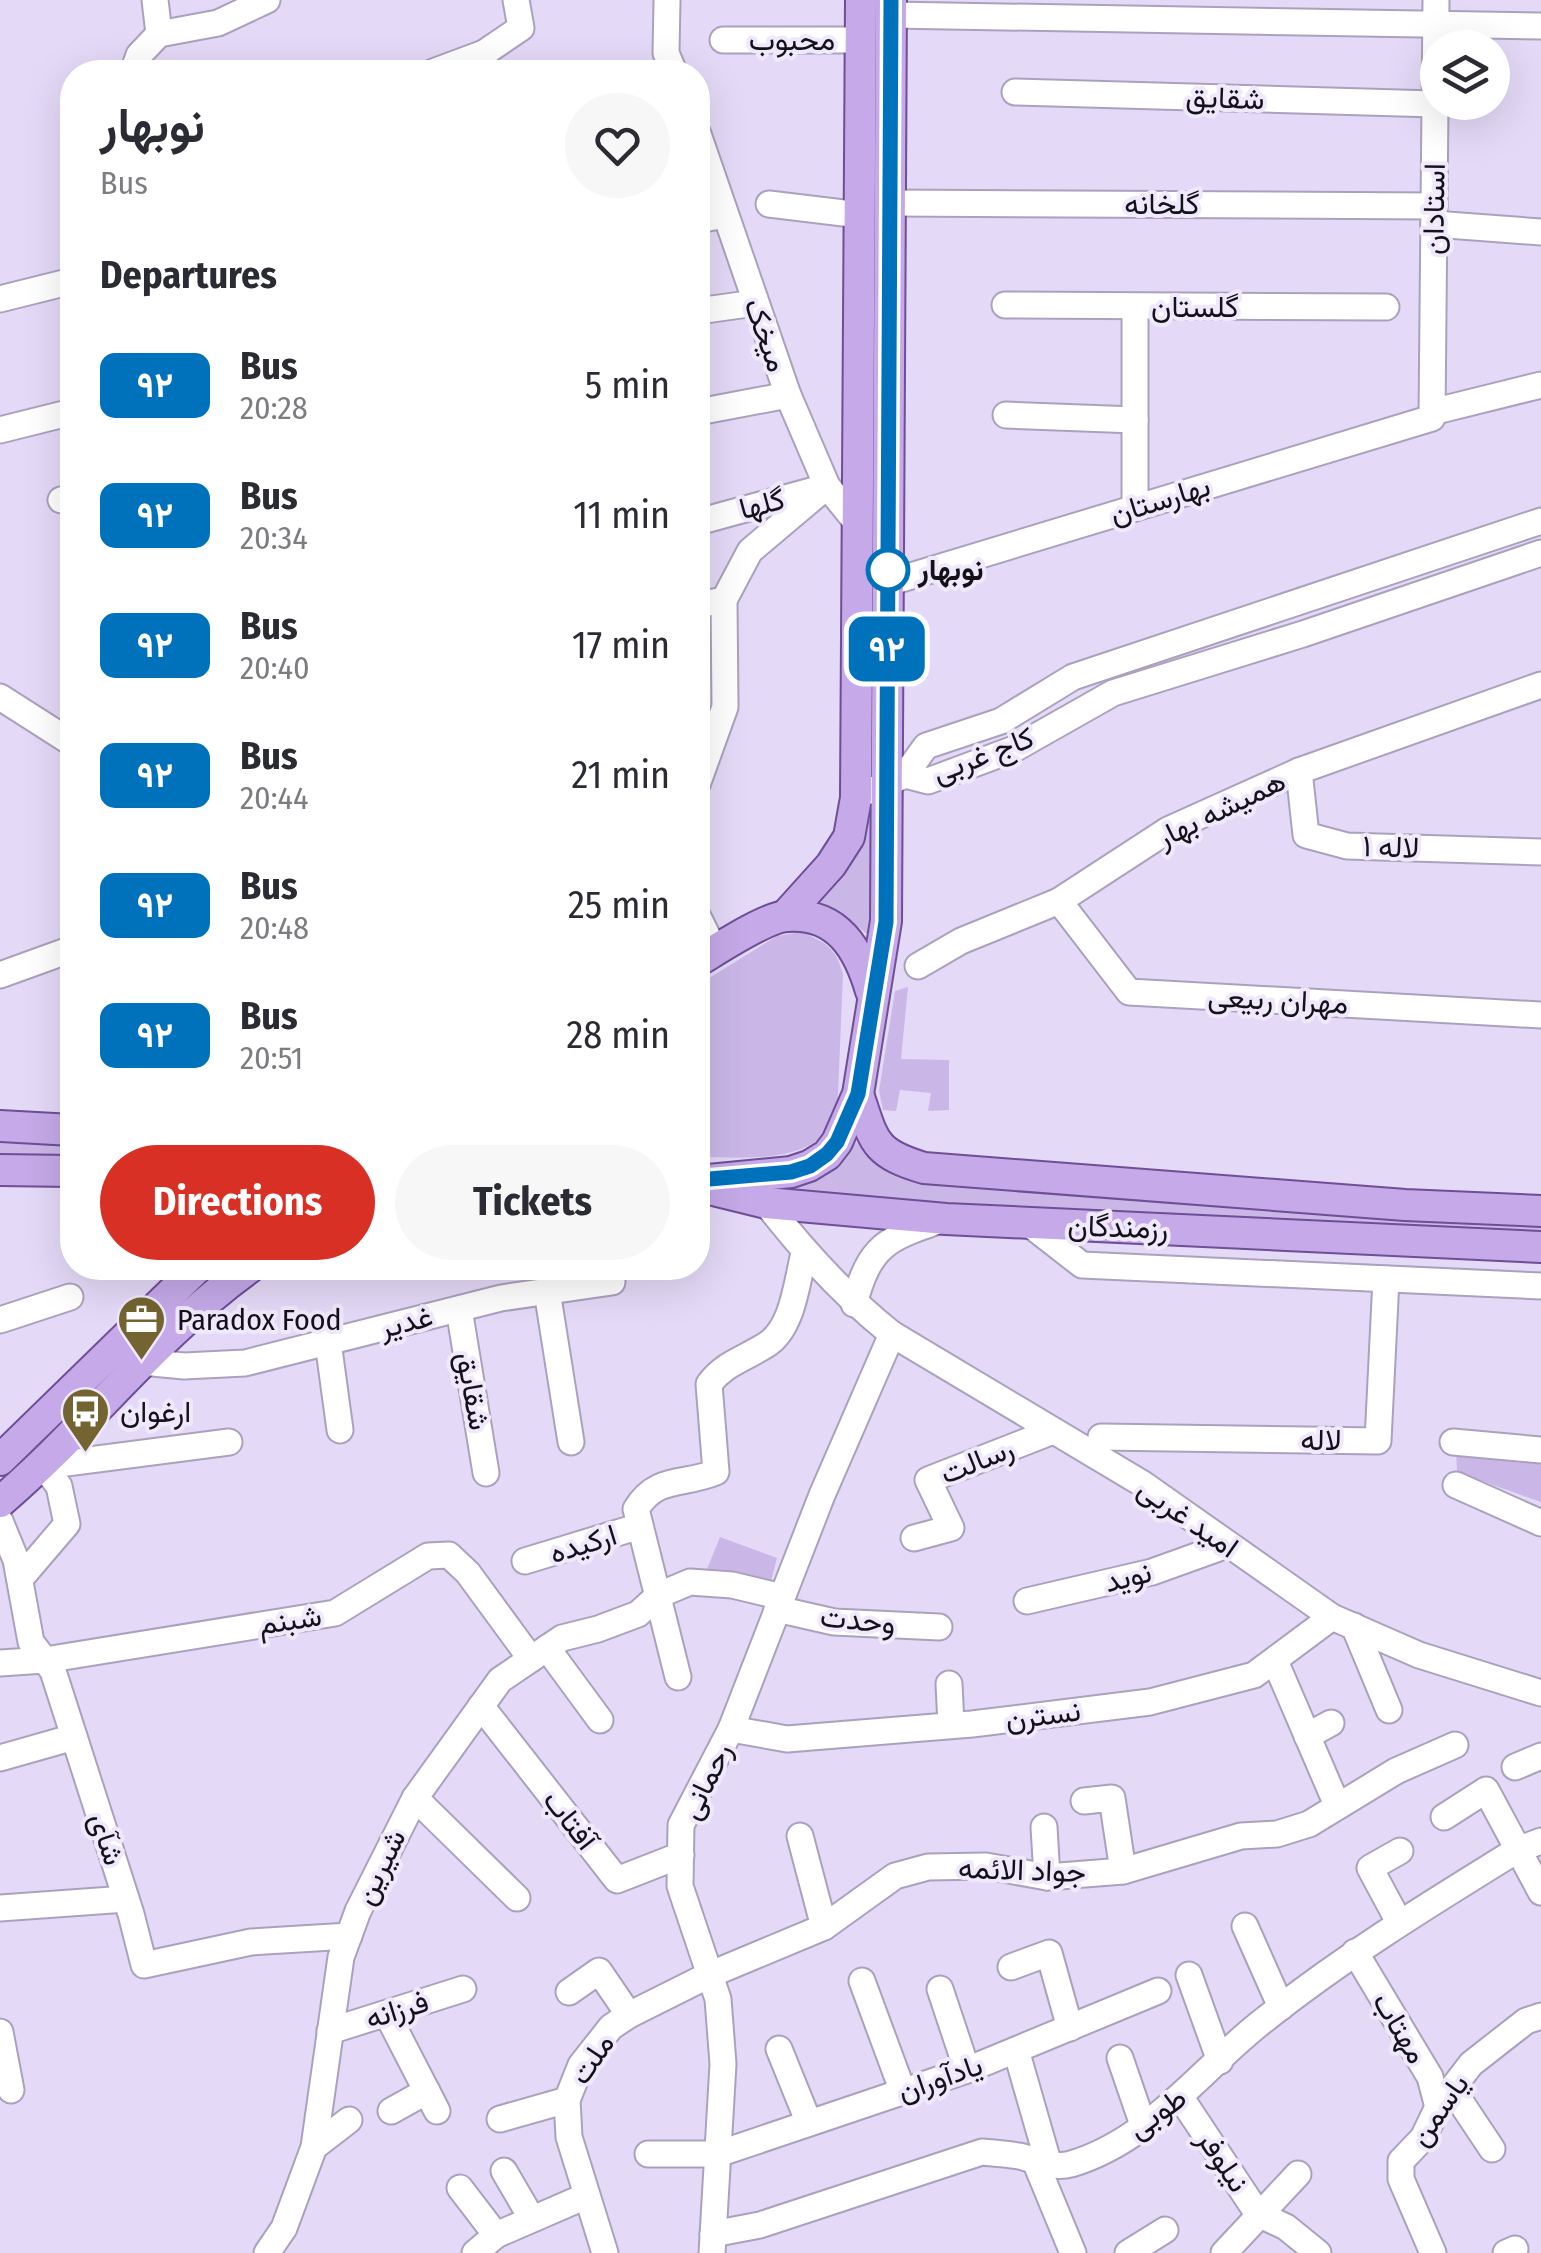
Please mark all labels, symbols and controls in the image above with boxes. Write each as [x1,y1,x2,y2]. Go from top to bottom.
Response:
street label: محبوب [749,22,835,58]
map controls [1420,30,1510,120]
button: layers [1420,30,1510,120]
street label: شقایق [1185,79,1265,117]
button: heart [565,93,670,198]
text: نوبهار [100,97,205,155]
street label: استادان [1415,163,1453,255]
text: Bus [100,164,148,202]
street label: گلخانه [1124,186,1200,222]
text: Departures [100,252,277,298]
street label: گلستان [1151,289,1239,325]
street label: میخک [736,293,796,377]
text: Bus [240,343,298,389]
text: 5 min [585,362,670,408]
text: ۹۲ [137,364,173,406]
text: 20:28 [240,389,308,427]
street label: بهارستان [1106,468,1214,532]
text: Bus [240,473,298,519]
street label: گلها [735,481,789,527]
text: 11 min [573,492,670,538]
text: ۹۲ [137,494,173,536]
text: 20:34 [240,519,308,557]
marker: نوبهار [867,549,909,591]
place label: نوبهار [917,552,984,588]
text: Bus [240,603,298,649]
line badge: ۹۲ [842,616,932,682]
text: 17 min [572,622,670,668]
text: ۹۲ [137,624,173,666]
text: ۹۲ [869,628,905,670]
text: 20:40 [240,649,310,687]
street label: کاج غربی [927,719,1040,793]
text: Bus [240,733,298,779]
text: 21 min [572,752,670,798]
text: ۹۲ [137,754,173,796]
street label: همیشه بهار [1150,762,1291,856]
text: 20:44 [240,779,308,817]
street label: لاله ۱ [1362,828,1420,866]
text: Bus [240,863,298,909]
text: 25 min [568,882,670,928]
text: ۹۲ [137,884,173,926]
text: 20:48 [240,909,309,947]
street label: مهران ربیعی [1207,978,1349,1022]
text: Bus [240,993,298,1039]
text: 28 min [566,1012,670,1058]
text: ۹۲ [137,1014,173,1056]
text: 20:51 [240,1039,303,1077]
button: Directions [100,1145,375,1260]
button: Tickets [395,1145,670,1260]
street label: رزمندگان [1067,1207,1169,1247]
office icon: Paradox Food [116,1294,168,1362]
street label: غدیر [375,1298,436,1346]
place label: Paradox Food [177,1302,342,1338]
street label: شقایق [448,1349,498,1433]
bus stop icon: ارغوان [59,1386,111,1454]
place label: ارغوان [120,1394,191,1430]
street label: لاله [1300,1422,1342,1458]
street label: رسالت [935,1430,1019,1492]
street label: امید غربی [1131,1470,1245,1566]
street label: ارکیده [545,1517,621,1571]
street label: نوید [1101,1554,1155,1600]
street label: شبنم [256,1597,324,1644]
street label: وحدت [819,1598,897,1642]
street label: نسترن [1003,1693,1083,1737]
street label: رحمانی [672,1737,740,1825]
street label: آفتاب [535,1783,606,1859]
street label: شآی [82,1808,132,1870]
street label: شیرین [346,1824,414,1910]
street label: جواد الائمه [958,1850,1086,1890]
street label: فرزانه [361,1983,433,2037]
street label: مهتاب [1365,1986,1435,2070]
street label: ملت [562,2027,622,2091]
street label: یادآوران [893,2047,987,2109]
street label: یاسمن [1401,2067,1477,2153]
street label: طوبی [1121,2080,1193,2146]
street label: نیلوفر [1189,2122,1257,2199]

